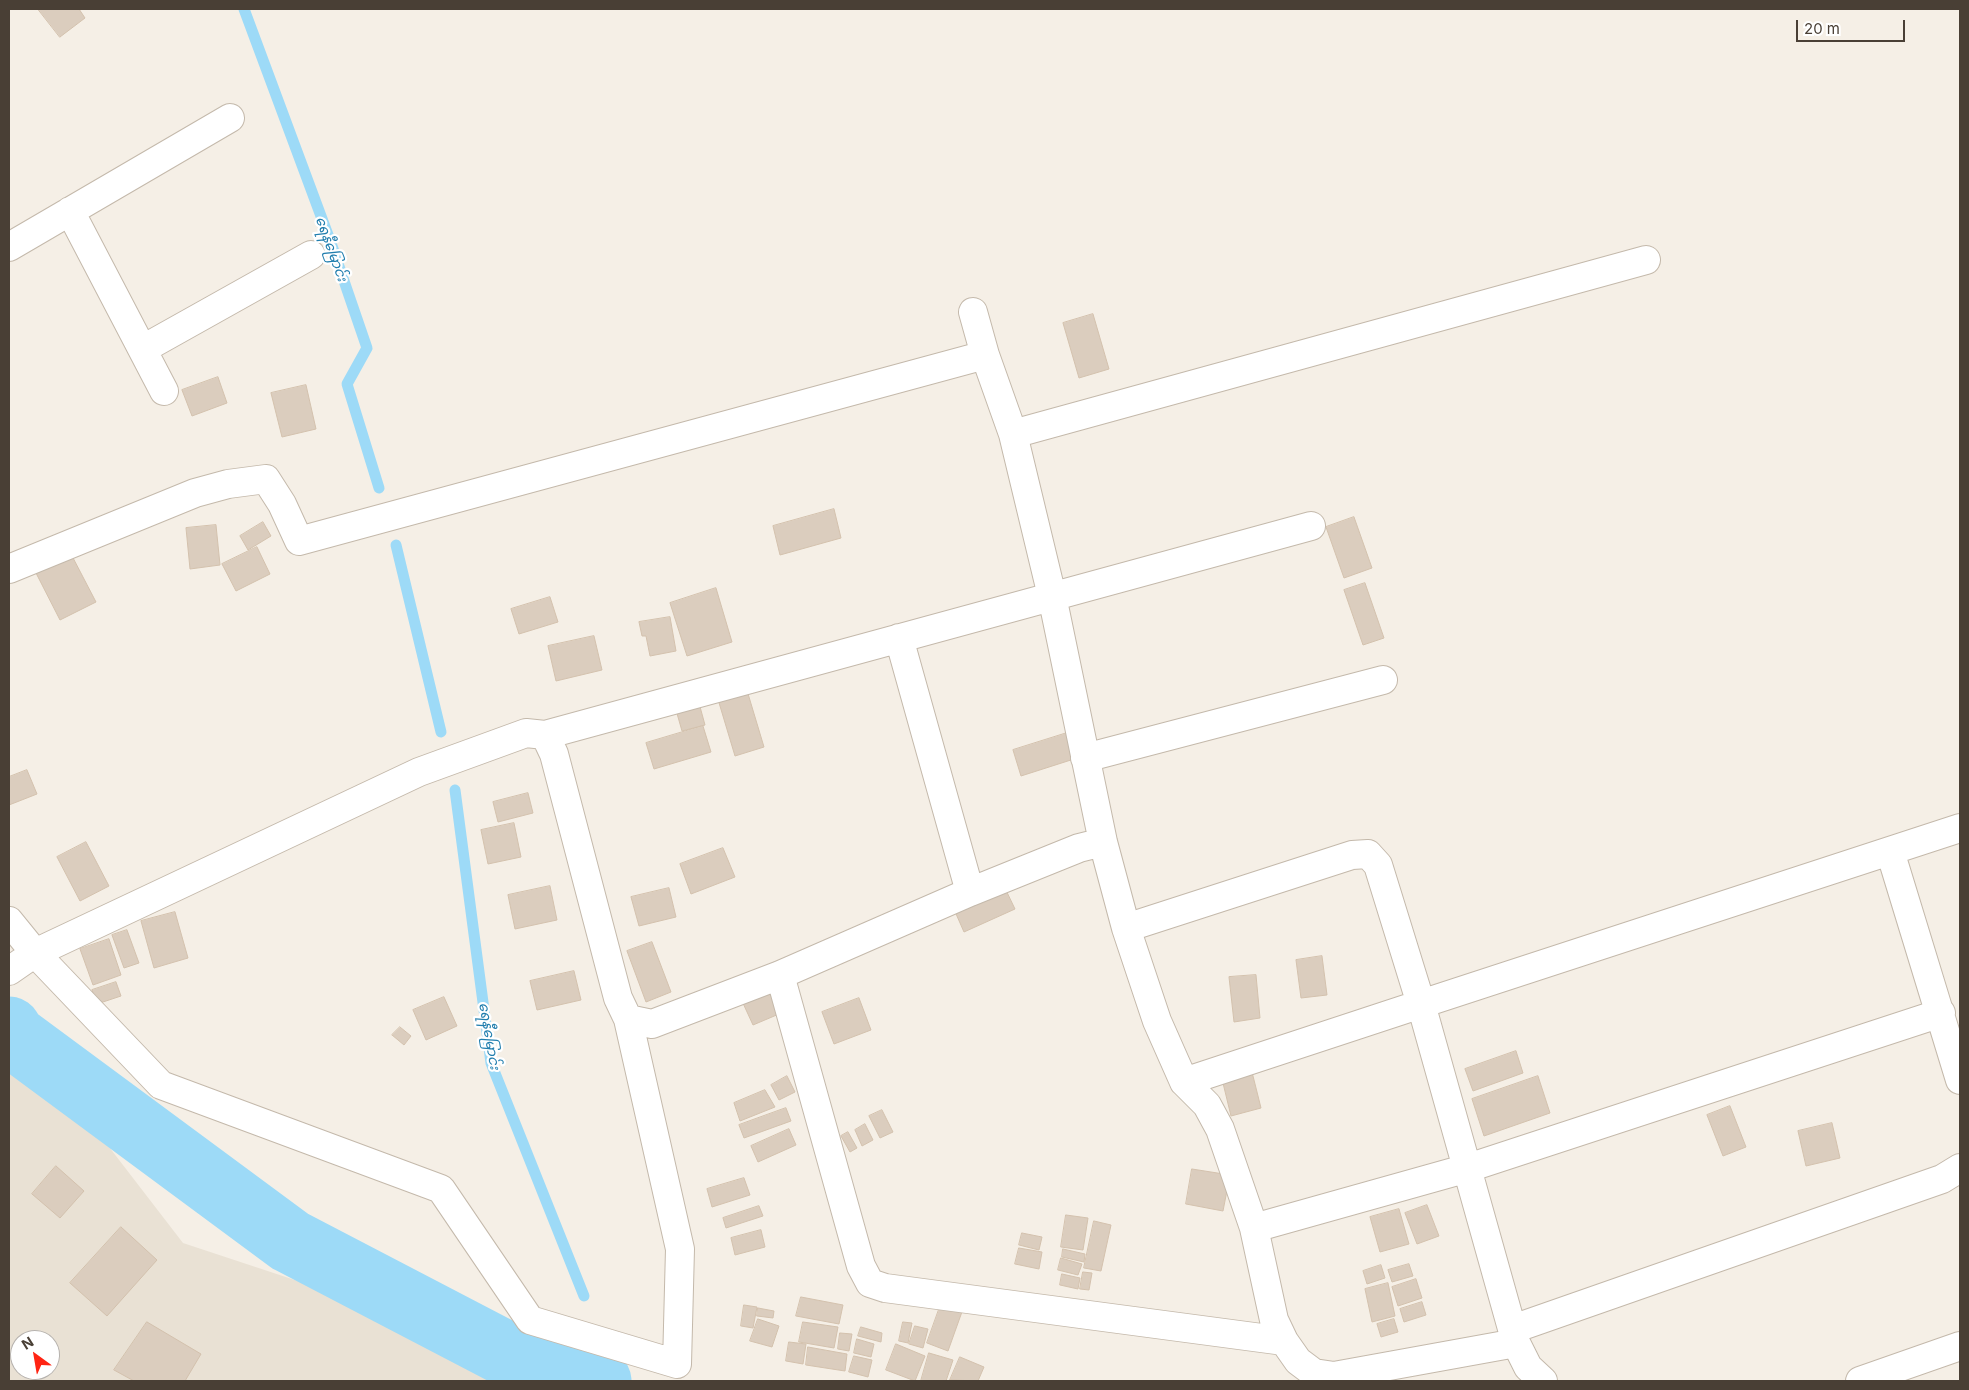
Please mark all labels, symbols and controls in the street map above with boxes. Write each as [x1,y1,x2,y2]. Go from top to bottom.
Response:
scale bar [1799,10,1908,42]
text: 20 m [1804,19,1840,38]
water label: ရေနီမြောင်း [311,214,351,284]
water label: ရေနီမြောင်း [475,1001,503,1071]
north arrow [10,1330,60,1380]
text: N [18,1333,36,1353]

